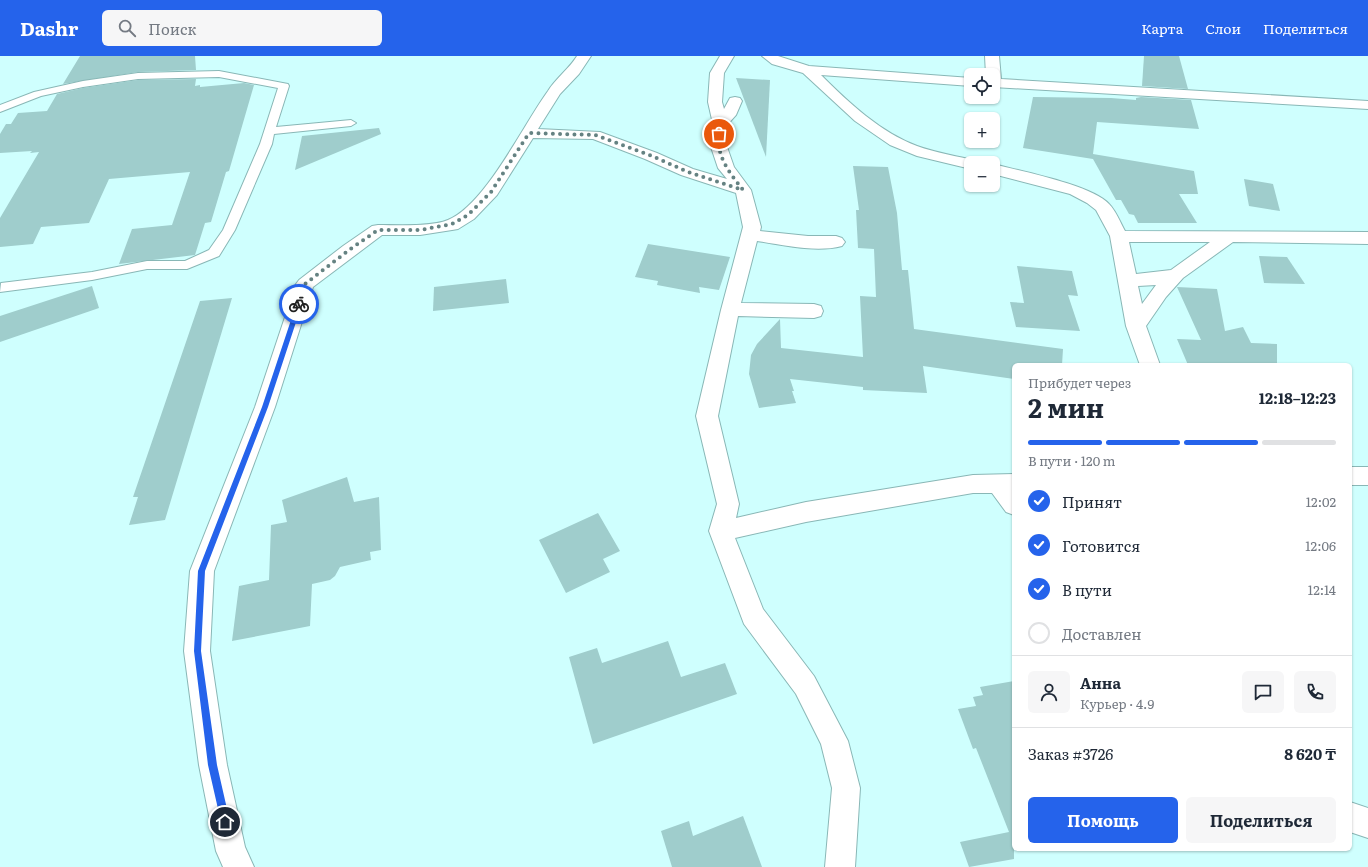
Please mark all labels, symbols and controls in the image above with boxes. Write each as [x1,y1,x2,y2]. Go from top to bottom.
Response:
search box [102,10,382,46]
text: Dashr [20,14,78,42]
icon: search [116,17,138,39]
text: Поиск [148,17,196,40]
text: Карта [1141,18,1183,38]
text: Слои [1205,18,1241,38]
text: Поделиться [1263,18,1348,38]
map controls [964,68,1000,192]
button: locate [964,68,1000,104]
button: + [964,112,1000,148]
pin [702,117,736,151]
icon: bag [708,123,730,145]
button: − [964,156,1000,192]
courier [279,284,319,324]
icon: bike [288,293,310,315]
text: Прибудет через [1028,373,1131,392]
text: 12:18–12:23 [1259,386,1336,409]
text: 2 мин [1028,387,1104,426]
text: В пути · 120 m [1028,451,1115,470]
icon: check [1028,490,1050,512]
text: Принят [1062,490,1122,513]
text: 12:02 [1306,492,1336,511]
icon: check [1028,534,1050,556]
text: Готовится [1062,534,1140,557]
text: 12:06 [1305,536,1336,555]
icon: check [1028,578,1050,600]
text: В пути [1062,578,1112,601]
text: 12:14 [1308,580,1336,599]
text: Доставлен [1062,622,1141,645]
button: person [1028,671,1070,713]
text: Анна [1080,671,1121,694]
button: chat [1242,671,1284,713]
button: phone [1294,671,1336,713]
text: Курьер · 4.9 [1080,694,1154,713]
text: Заказ #3726 [1028,742,1113,765]
text: 8 620 ₸ [1284,742,1336,765]
button: Помощь [1028,797,1178,843]
button: Поделиться [1186,797,1336,843]
pin [208,805,242,839]
icon: home [214,811,236,833]

